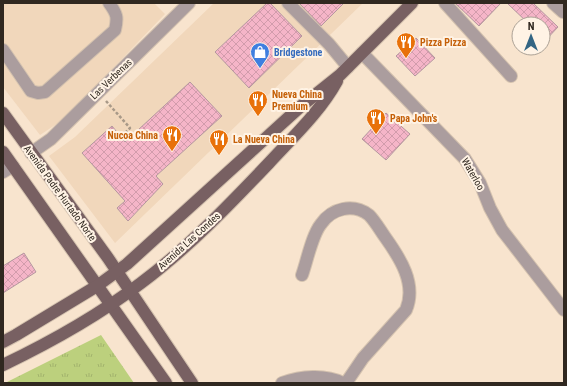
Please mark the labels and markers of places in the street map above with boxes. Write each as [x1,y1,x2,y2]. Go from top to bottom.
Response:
restaurant icon: Pizza Pizza [395,31,417,59]
place label: Pizza Pizza [420,37,467,48]
shop icon: Bridgestone [249,41,271,69]
place label: Bridgestone [274,47,323,58]
restaurant icon: Nueva China Premium [247,89,269,117]
place label: Nueva China Premium [272,89,322,112]
restaurant icon: Papa John's [365,107,387,135]
place label: Papa John's [390,113,438,124]
restaurant icon: Nucoa China [161,124,183,152]
restaurant icon: La Nueva China [208,128,230,156]
place label: Nucoa China [108,130,158,141]
place label: La Nueva China [233,134,295,145]

